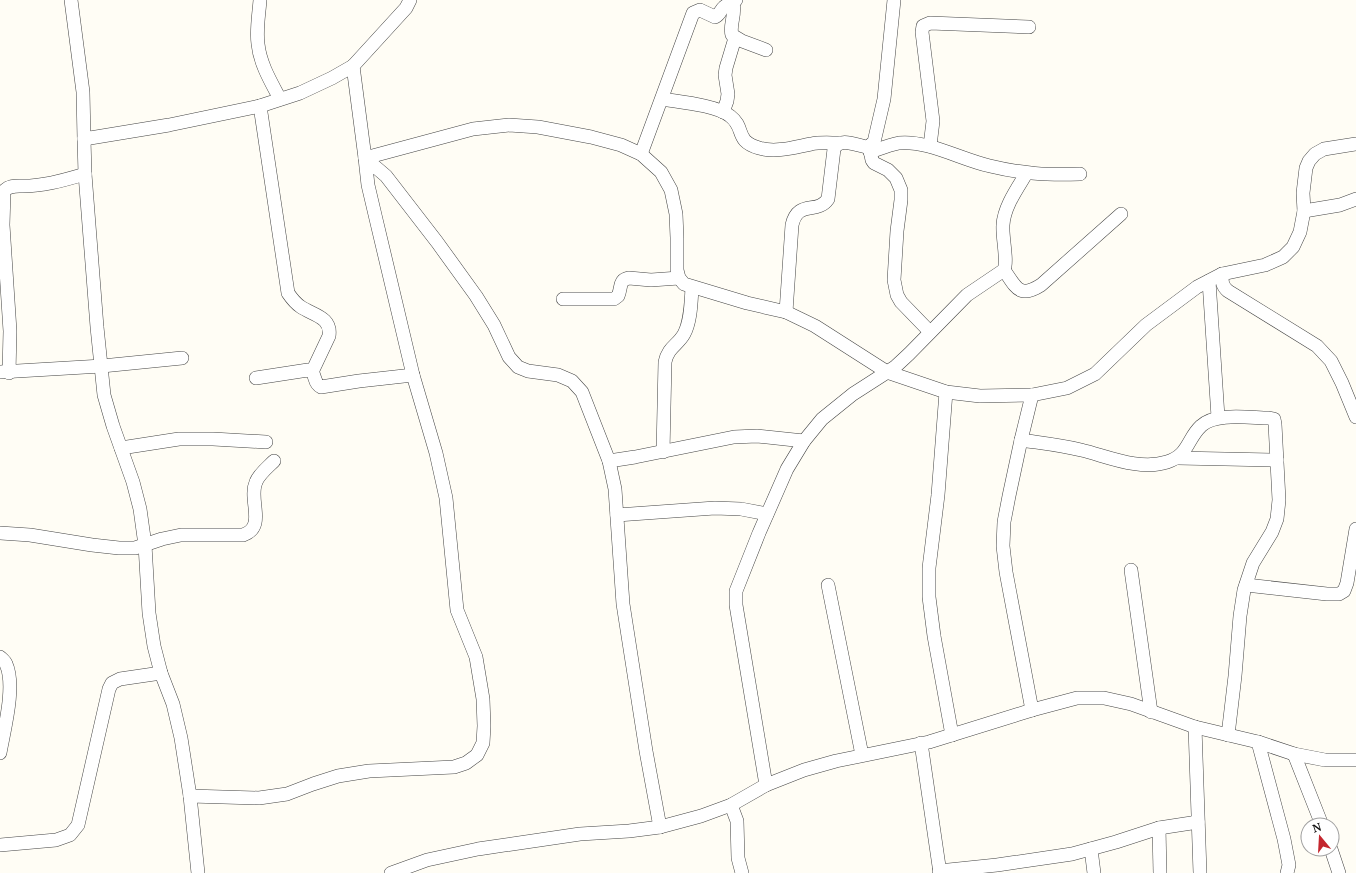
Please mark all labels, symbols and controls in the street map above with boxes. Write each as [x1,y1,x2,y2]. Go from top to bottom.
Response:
north arrow [1300,817,1340,857]
text: N [1310,818,1324,835]

